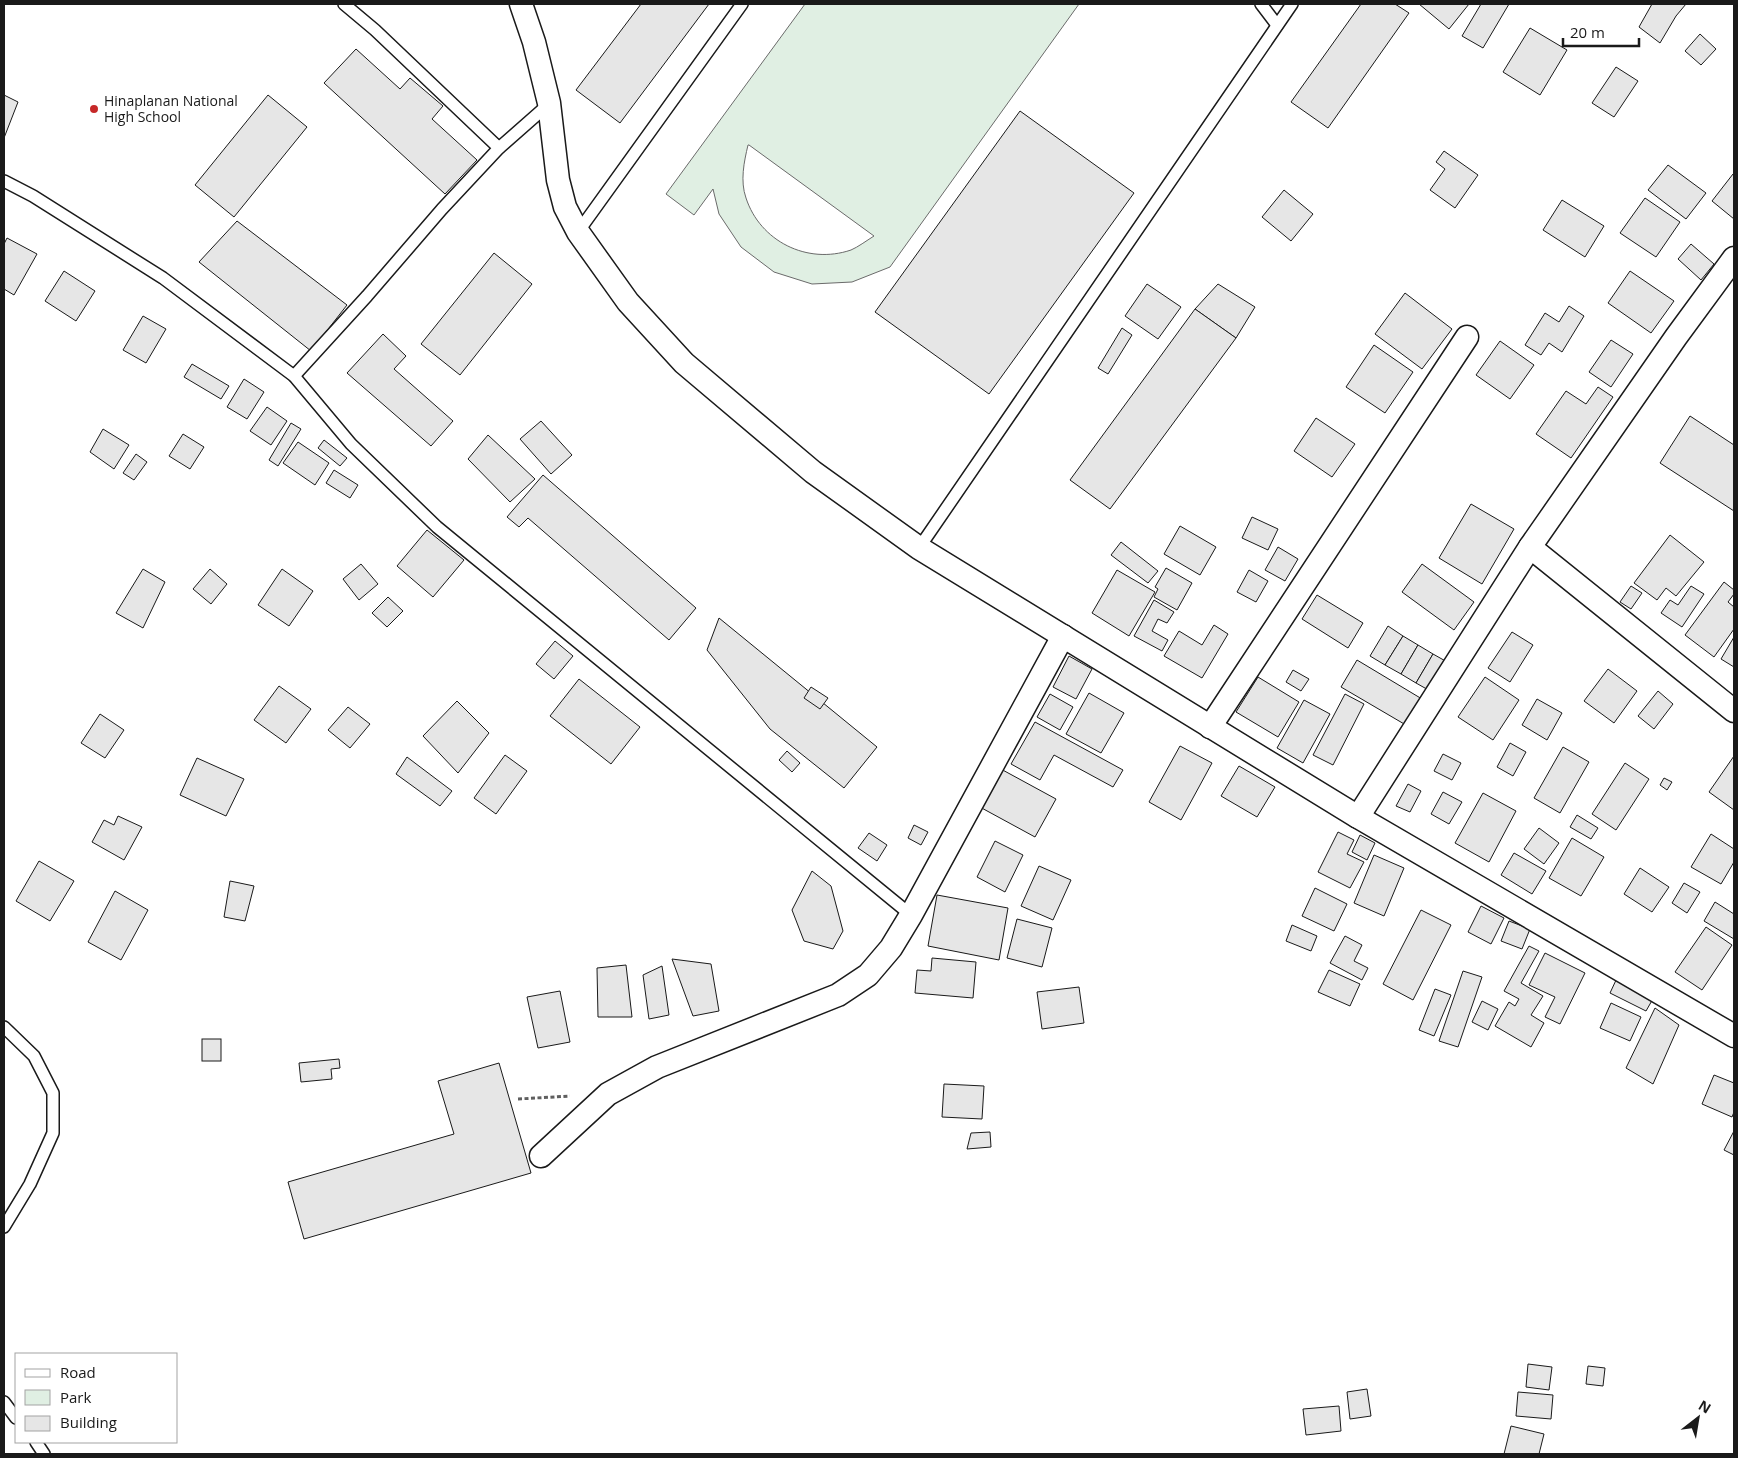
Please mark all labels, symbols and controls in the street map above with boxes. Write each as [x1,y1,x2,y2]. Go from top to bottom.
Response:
scale bar [1563,15,1639,47]
text: 20 m [1570,22,1605,42]
place label: Hinaplanan National High School [104,91,238,126]
marker: Hinaplanan National High School [88,103,100,115]
legend [15,1353,178,1443]
text: Road [60,1362,96,1382]
text: Park [60,1387,91,1407]
north arrow [1673,1393,1723,1443]
text: N [1695,1395,1715,1418]
text: Building [60,1412,117,1432]

